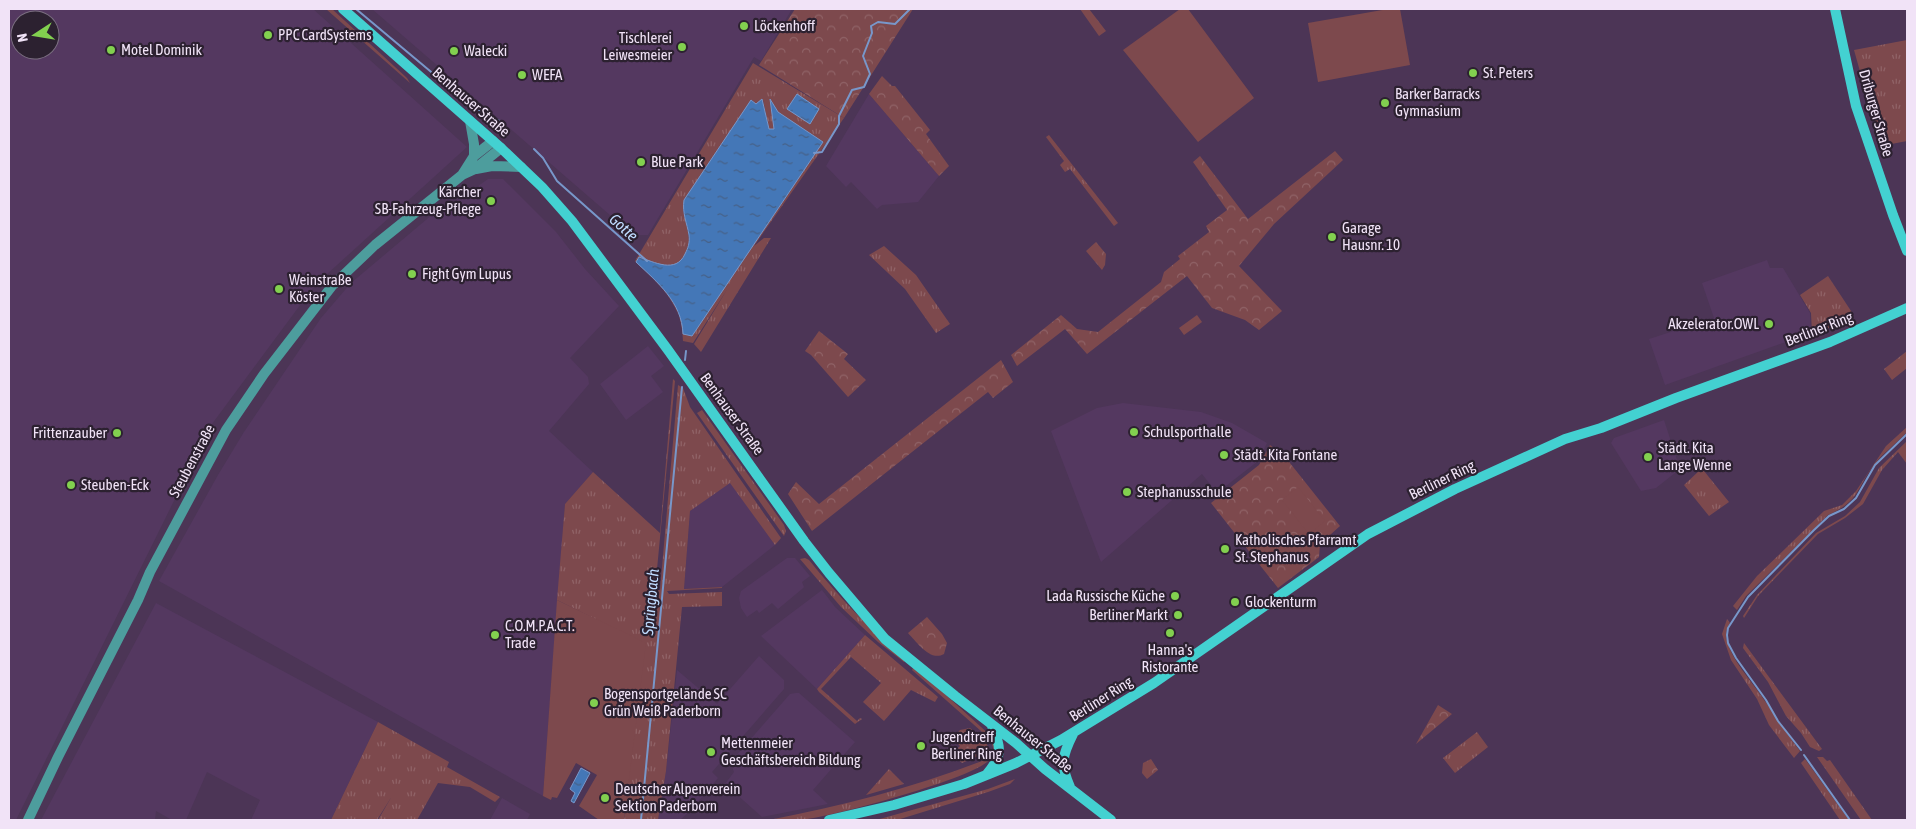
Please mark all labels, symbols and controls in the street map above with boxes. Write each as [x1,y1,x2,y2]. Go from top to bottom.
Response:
north arrow [10,10,60,60]
place label: Löckenhoff [754,17,815,34]
marker: Löckenhoff [738,20,750,32]
place label: PPC CardSystems [278,26,371,43]
marker: PPC CardSystems [262,29,274,41]
place label: Tischlerei Leiwesmeier [603,29,673,63]
text: N [14,32,31,43]
place label: Motel Dominik [121,41,203,58]
marker: Tischlerei Leiwesmeier [676,41,688,53]
place label: Walecki [464,42,507,59]
marker: Motel Dominik [105,44,117,56]
marker: Walecki [448,45,460,57]
street label: Benhauser Straße [429,63,514,140]
place label: St. Peters [1483,64,1533,81]
place label: WEFA [532,66,563,83]
marker: St. Peters [1467,67,1479,79]
street label: Driburger Straße [1856,67,1897,158]
marker: WEFA [516,69,528,81]
place label: Barker Barracks Gymnasium [1395,85,1480,119]
marker: Barker Barracks Gymnasium [1379,97,1391,109]
place label: Blue Park [651,153,704,170]
marker: Blue Park [635,156,647,168]
place label: Kärcher SB-Fahrzeug-Pflege [375,183,482,217]
marker: Kärcher SB-Fahrzeug-Pflege [485,195,497,207]
water label: Gotte [606,209,642,245]
place label: Garage Hausnr. 10 [1342,219,1400,253]
marker: Garage Hausnr. 10 [1326,231,1338,243]
place label: Fight Gym Lupus [422,265,511,282]
marker: Fight Gym Lupus [406,268,418,280]
place label: Weinstraße Köster [289,271,352,305]
marker: Weinstraße Köster [273,283,285,295]
street label: Berliner Ring [1783,308,1856,349]
place label: Akzelerator.OWL [1668,315,1759,332]
marker: Akzelerator.OWL [1763,318,1775,330]
street label: Benhauser Straße [697,370,768,458]
street label: Steubenstraße [165,421,218,500]
place label: Schulsporthalle [1144,423,1231,440]
place label: Frittenzauber [33,424,108,441]
marker: Schulsporthalle [1128,426,1140,438]
marker: Frittenzauber [111,427,123,439]
place label: Städt. Kita Lange Wenne [1658,439,1732,473]
place label: Städt. Kita Fontane [1234,446,1338,463]
marker: Städt. Kita Fontane [1218,449,1230,461]
marker: Städt. Kita Lange Wenne [1642,451,1654,463]
street label: Berliner Ring [1406,456,1478,503]
place label: Steuben-Eck [81,476,149,493]
marker: Steuben-Eck [65,479,77,491]
place label: Stephanusschule [1137,483,1232,500]
marker: Stephanusschule [1121,486,1133,498]
place label: Katholisches Pfarramt St. Stephanus [1235,531,1357,565]
marker: Katholisches Pfarramt St. Stephanus [1219,543,1231,555]
water label: Springbach [638,568,663,637]
place label: Lada Russische Küche [1046,587,1165,604]
marker: Lada Russische Küche [1169,590,1181,602]
place label: Glockenturm [1245,593,1317,610]
marker: Glockenturm [1229,596,1241,608]
place label: Berliner Markt [1089,606,1168,623]
marker: Berliner Markt [1172,609,1184,621]
place label: C.O.M.P.A.C.T. Trade [505,617,575,651]
marker: Hanna's Ristorante [1164,627,1176,639]
marker: C.O.M.P.A.C.T. Trade [489,629,501,641]
place label: Hanna's Ristorante [1142,641,1199,675]
street label: Berliner Ring [1066,672,1136,725]
place label: Bogensportgelände SC Grün Weiß Paderborn [604,685,727,719]
marker: Bogensportgelände SC Grün Weiß Paderborn [588,697,600,709]
street label: Benhauser Straße [990,702,1076,776]
place label: Jugendtreff Berliner Ring [931,728,1003,762]
place label: Mettenmeier Geschäftsbereich Bildung [721,734,861,768]
marker: Jugendtreff Berliner Ring [915,740,927,752]
marker: Mettenmeier Geschäftsbereich Bildung [705,746,717,758]
place label: Deutscher Alpenverein Sektion Paderborn [615,780,741,814]
marker: Deutscher Alpenverein Sektion Paderborn [599,792,611,804]

